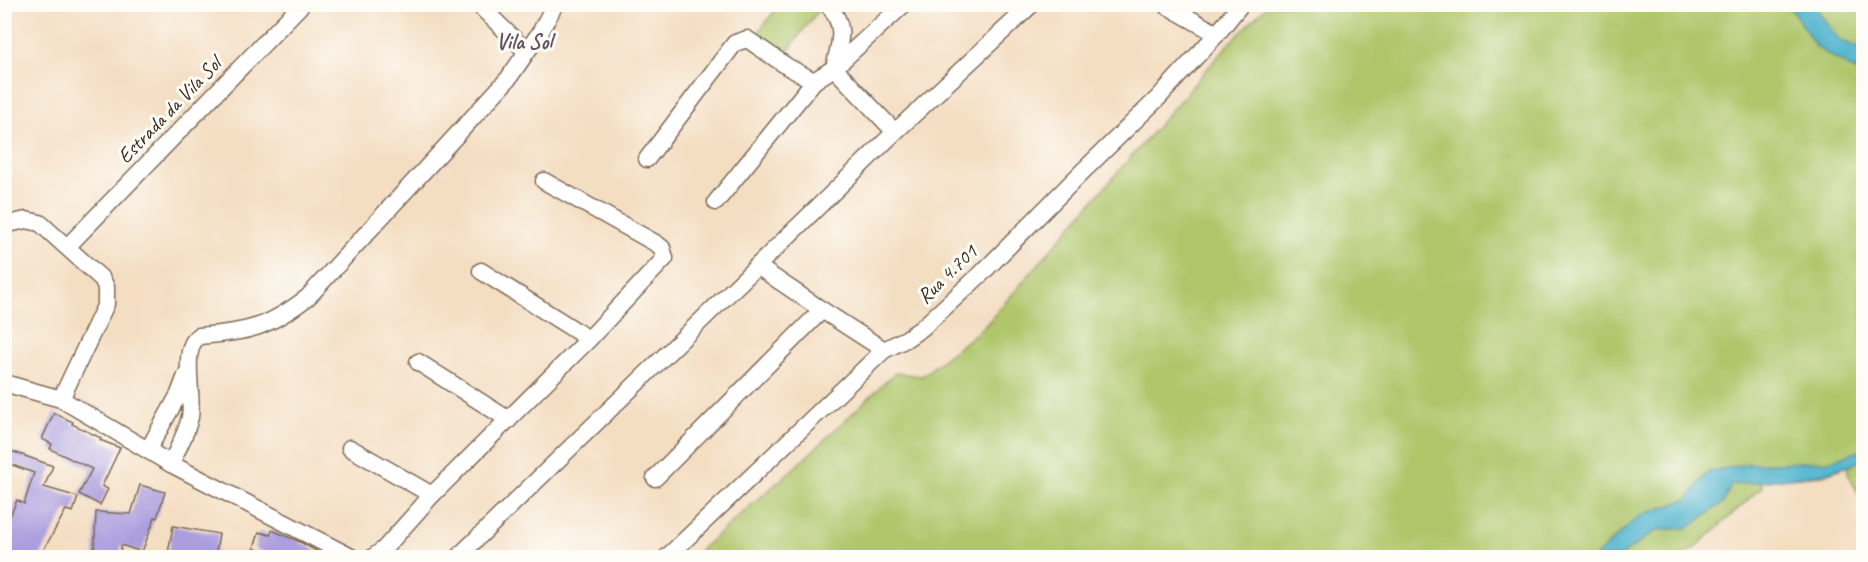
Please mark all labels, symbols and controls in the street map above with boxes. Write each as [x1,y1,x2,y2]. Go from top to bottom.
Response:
district label: Vila Sol [496,28,556,56]
street label: Estrada da Vila Sol [112,49,229,169]
street label: Rua 4.701 [911,238,984,309]

